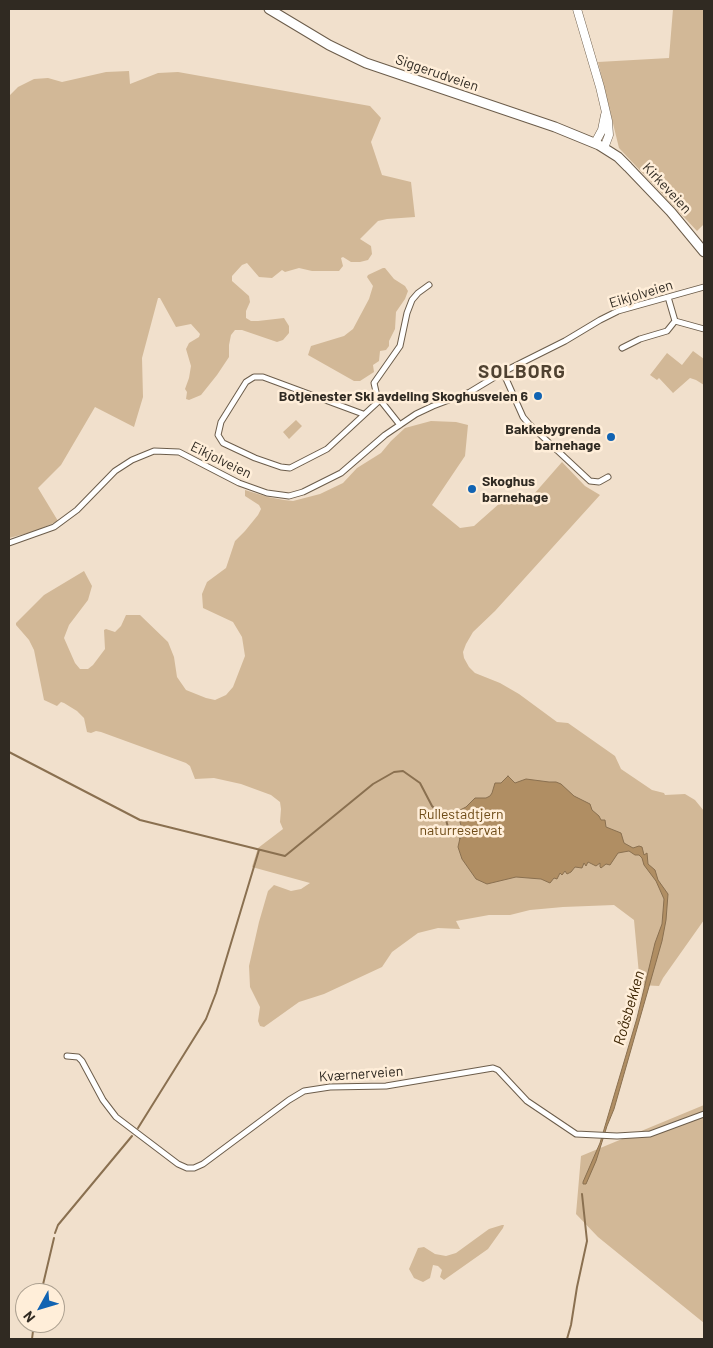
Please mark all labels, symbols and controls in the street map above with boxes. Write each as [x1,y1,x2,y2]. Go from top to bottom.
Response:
street label: Siggerudveien [393,51,481,95]
street label: Kirkeveien [639,159,695,217]
street label: Eikjolveien [607,276,675,312]
district label: SOLBORG [477,361,567,383]
place label: Botjenester Ski avdeling Skoghusveien 6 [279,388,528,404]
marker: Botjenester Ski avdeling Skoghusveien 6 [532,390,544,402]
place label: Bakkebygrenda barnehage [505,421,601,454]
marker: Bakkebygrenda barnehage [605,431,617,443]
street label: Eikjolveien [188,438,254,482]
place label: Skoghus barnehage [482,473,548,506]
marker: Skoghus barnehage [466,483,478,495]
park label: Rullestadtjern naturreservat [418,806,504,839]
water label: Roåsbekken [610,969,648,1047]
street label: Kværnerveien [318,1063,404,1085]
north arrow [15,1283,65,1333]
text: N [19,1308,38,1326]

